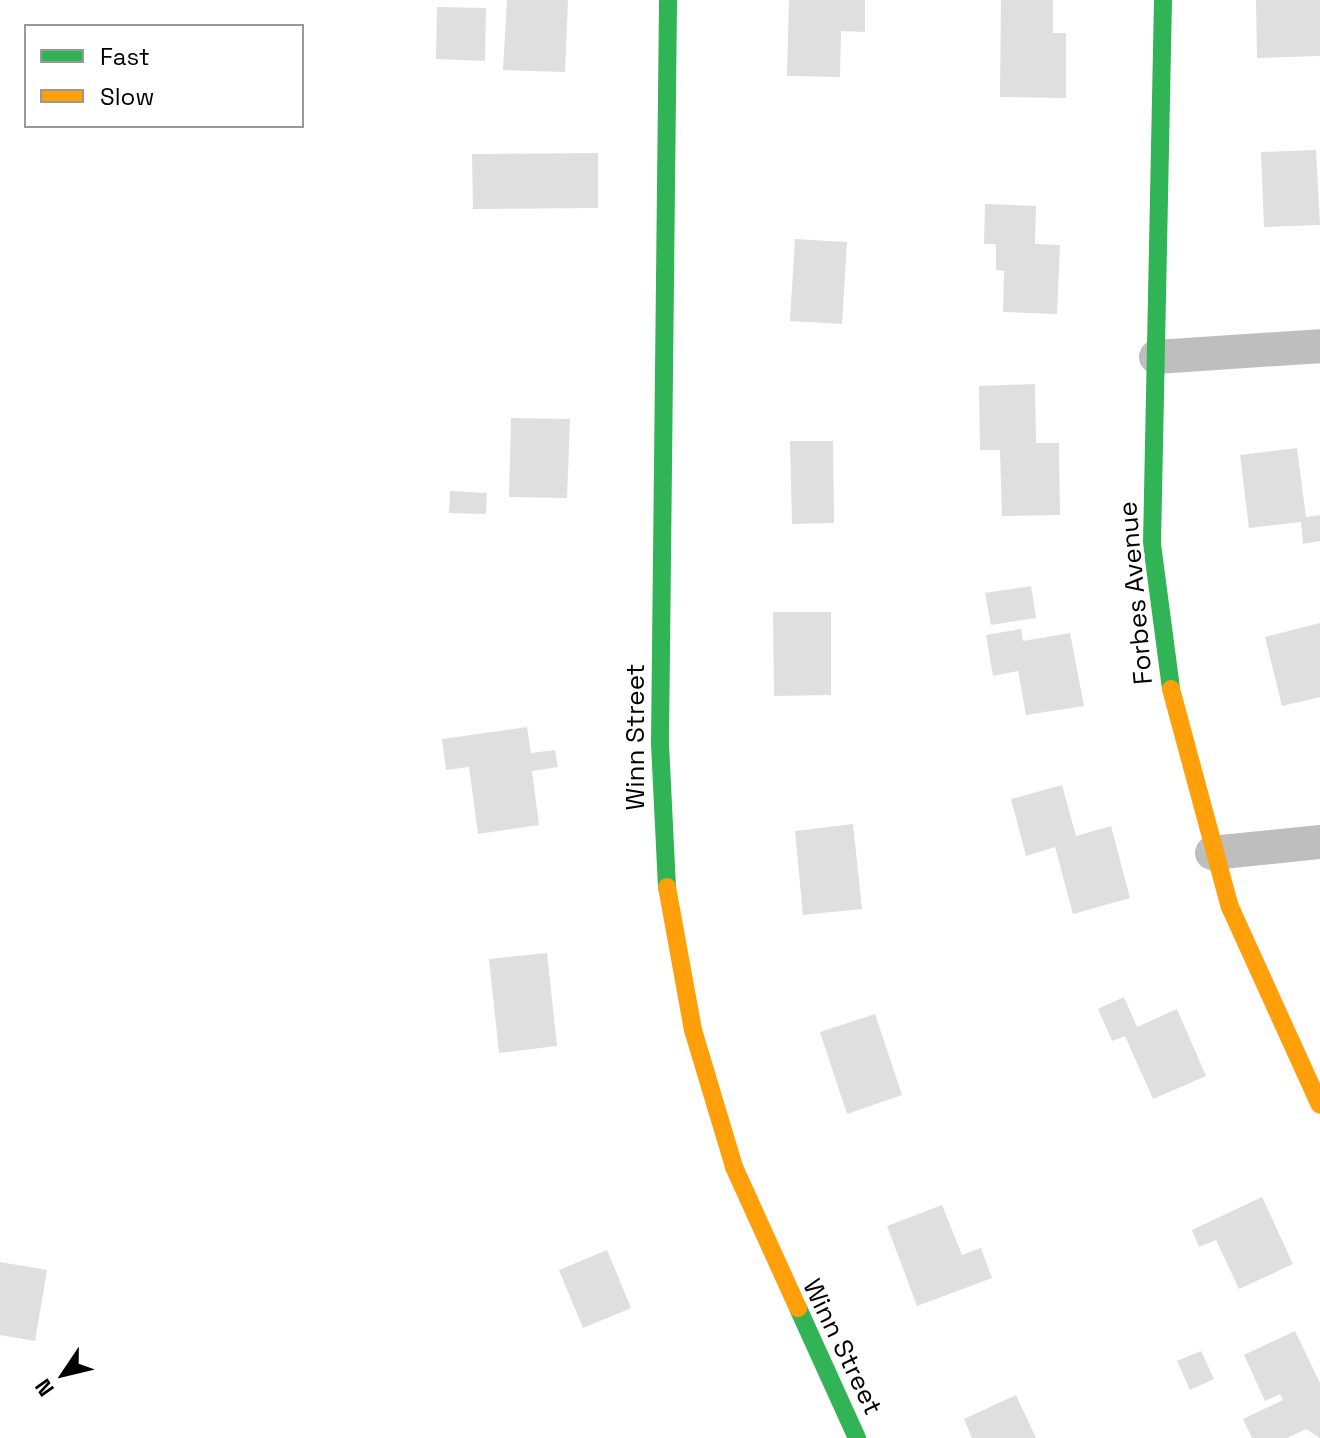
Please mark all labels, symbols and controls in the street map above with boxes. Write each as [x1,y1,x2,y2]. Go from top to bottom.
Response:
legend [24,24,304,128]
text: Fast [100,41,150,72]
text: Slow [100,81,154,112]
street label: Forbes Avenue [1112,500,1160,686]
street label: Winn Street [620,663,652,811]
street label: Winn Street [796,1274,888,1420]
north arrow [24,1334,104,1414]
text: N [29,1374,60,1402]

